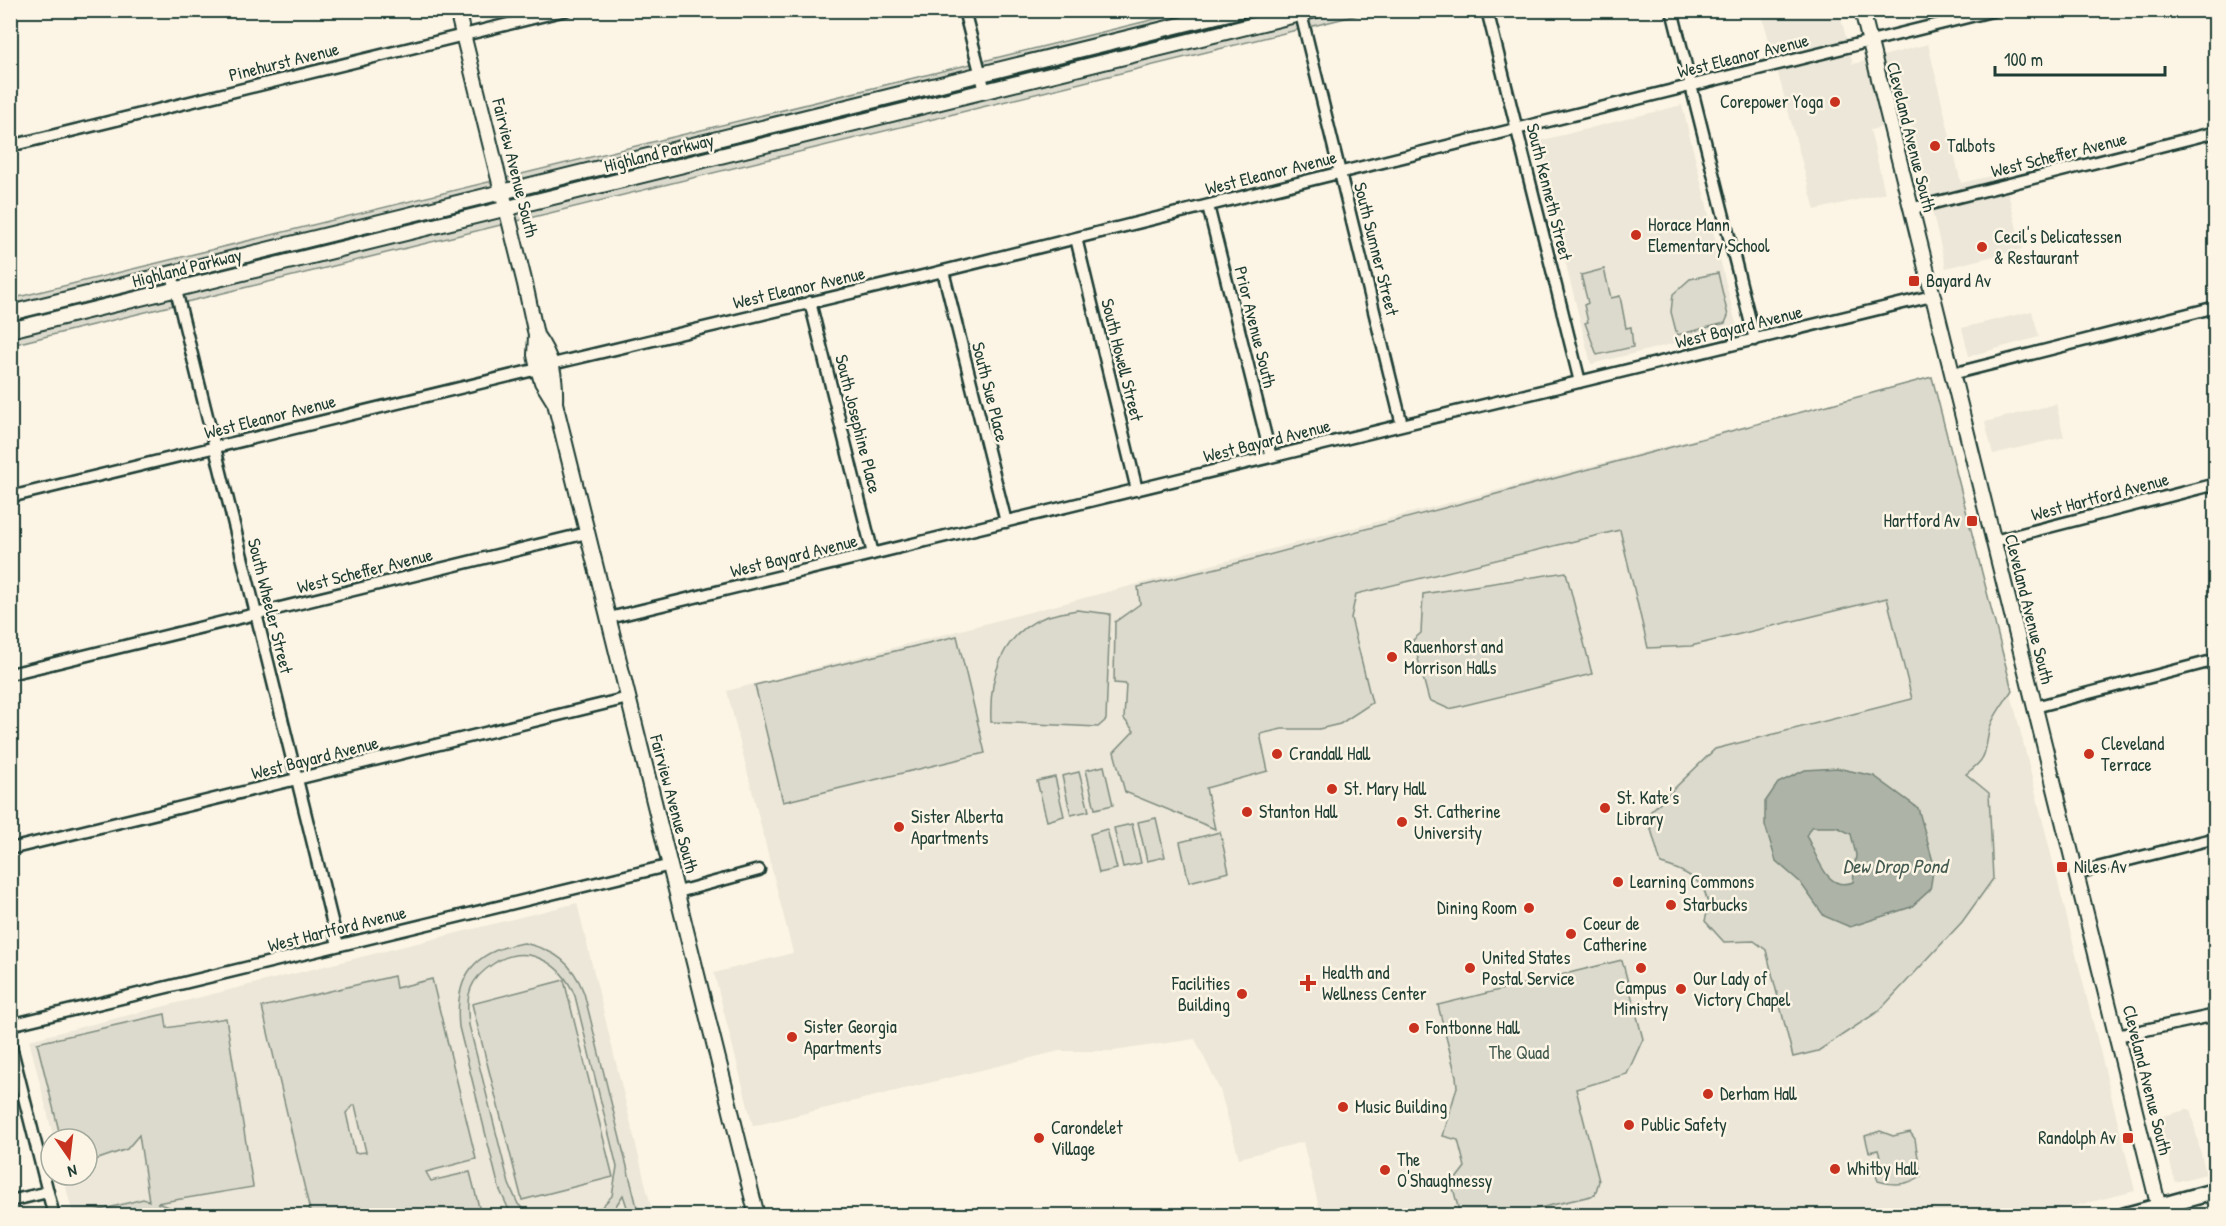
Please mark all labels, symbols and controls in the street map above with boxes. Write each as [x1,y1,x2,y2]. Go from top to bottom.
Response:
street label: West Eleanor Avenue [1675,27,1811,84]
street label: Pinehurst Avenue [226,36,342,87]
scale bar [1995,39,2164,77]
text: 100 m [2004,47,2043,72]
street label: Cleveland Avenue South [1881,59,1942,215]
place label: Corepower Yoga [1720,89,1823,114]
street label: Fairview Avenue South [486,95,545,240]
marker: Corepower Yoga [1828,95,1842,109]
street label: South Kenneth Street [1520,121,1579,264]
street label: West Scheffer Avenue [1989,126,2129,183]
street label: Highland Parkway [601,127,717,178]
place label: Talbots [1947,133,1995,158]
marker: Talbots [1928,139,1942,153]
street label: West Eleanor Avenue [1203,144,1339,201]
street label: South Sumner Street [1348,180,1405,319]
place label: Horace Mann Elementary School [1648,212,1770,258]
place label: Cecil's Delicatessen & Restaurant [1994,224,2122,270]
marker: Horace Mann Elementary School [1629,228,1643,242]
marker: Cecil's Delicatessen & Restaurant [1975,240,1989,254]
street label: Highland Parkway [129,242,245,293]
street label: West Eleanor Avenue [731,260,867,315]
street label: Prior Avenue South [1228,264,1283,391]
place label: Bayard Av [1926,268,1991,293]
marker: Bayard Av [1907,274,1921,288]
street label: South Howell Street [1095,296,1150,425]
street label: West Bayard Avenue [1673,299,1805,354]
street label: South Sue Place [966,339,1015,444]
street label: South Josephine Place [829,352,888,496]
street label: West Eleanor Avenue [202,388,338,445]
street label: West Bayard Avenue [1201,413,1333,468]
street label: West Hartford Avenue [2028,466,2171,527]
place label: Hartford Av [1884,508,1960,533]
marker: Hartford Av [1965,514,1979,528]
street label: West Bayard Avenue [728,528,860,583]
street label: Cleveland Avenue South [1999,531,2060,687]
street label: South Wheeler Street [242,536,300,677]
street label: West Scheffer Avenue [295,542,435,599]
place label: Rauenhorst and Morrison Halls [1404,634,1503,680]
marker: Rauenhorst and Morrison Halls [1385,650,1399,664]
street label: West Bayard Avenue [249,730,381,785]
street label: Fairview Avenue South [644,731,705,876]
place label: Cleveland Terrace [2101,731,2164,777]
place label: Crandall Hall [1289,741,1370,766]
marker: Crandall Hall [1270,747,1284,761]
marker: Cleveland Terrace [2082,747,2096,761]
place label: St. Mary Hall [1344,776,1426,801]
marker: St. Mary Hall [1325,782,1339,796]
place label: St. Kate's Library [1617,785,1679,831]
place label: Stanton Hall [1259,799,1338,824]
place label: St. Catherine University [1414,799,1501,845]
marker: St. Kate's Library [1598,801,1612,815]
place label: Sister Alberta Apartments [911,804,1003,850]
marker: Stanton Hall [1240,805,1254,819]
marker: St. Catherine University [1395,815,1409,829]
marker: Sister Alberta Apartments [892,820,906,834]
water label: Dew Drop Pond [1843,852,1950,880]
place label: Niles Av [2074,854,2127,879]
marker: Niles Av [2055,860,2069,874]
place label: Learning Commons [1630,869,1754,894]
marker: Learning Commons [1611,875,1625,889]
place label: Starbucks [1683,892,1748,917]
place label: Dining Room [1437,895,1517,920]
marker: Starbucks [1664,898,1678,912]
street label: West Hartford Avenue [265,899,409,958]
marker: Dining Room [1522,901,1536,915]
place label: Coeur de Catherine [1583,911,1647,957]
marker: Coeur de Catherine [1564,927,1578,941]
place label: United States Postal Service [1482,945,1575,991]
place label: Health and Wellness Center [1322,960,1427,1006]
marker: United States Postal Service [1463,961,1477,975]
marker: Campus Ministry [1634,961,1648,975]
place label: Our Lady of Victory Chapel [1693,966,1791,1012]
place label: Facilities Building [1171,971,1230,1017]
marker: Health and Wellness Center [1299,974,1317,992]
place label: Campus Ministry [1614,975,1669,1021]
marker: Our Lady of Victory Chapel [1674,982,1688,996]
marker: Facilities Building [1235,987,1249,1001]
street label: Cleveland Avenue South [2117,1002,2178,1158]
place label: Sister Georgia Apartments [804,1014,897,1060]
place label: Fontbonne Hall [1425,1015,1520,1040]
marker: Fontbonne Hall [1407,1021,1421,1035]
marker: Sister Georgia Apartments [785,1030,799,1044]
park label: The Quad [1489,1040,1549,1065]
place label: Derham Hall [1720,1081,1797,1106]
marker: Derham Hall [1701,1087,1715,1101]
place label: Music Building [1355,1094,1447,1119]
marker: Music Building [1336,1100,1350,1114]
place label: Public Safety [1641,1112,1727,1137]
place label: Carondelet Village [1051,1115,1123,1161]
marker: Public Safety [1622,1118,1636,1132]
place label: Randolph Av [2038,1125,2116,1150]
north arrow [39,1127,99,1187]
marker: Carondelet Village [1032,1131,1046,1145]
marker: Randolph Av [2121,1131,2135,1145]
place label: The O'Shaughnessy [1397,1147,1493,1193]
place label: Whitby Hall [1847,1156,1919,1181]
text: N [65,1160,79,1183]
marker: Whitby Hall [1828,1162,1842,1176]
marker: The O'Shaughnessy [1378,1163,1392,1177]

